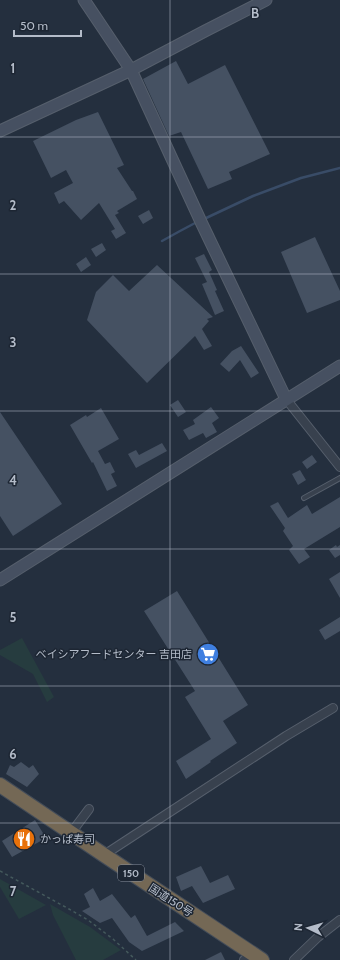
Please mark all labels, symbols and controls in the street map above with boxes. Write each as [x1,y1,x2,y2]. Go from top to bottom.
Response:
text: B [251,5,259,21]
scale bar [14,12,81,38]
text: 50 m [20,18,48,33]
text: 1 [11,60,15,76]
text: 2 [10,197,17,213]
text: 3 [9,334,17,350]
text: 4 [9,472,17,488]
text: 5 [10,609,17,625]
supermarket icon: ベイシアフードセンター 吉田店 [195,641,221,667]
place label: ベイシアフードセンター 吉田店 [36,647,192,661]
text: 6 [9,746,17,762]
restaurant icon: かっぱ寿司 [11,826,37,852]
place label: かっぱ寿司 [40,832,95,846]
road number: 150 [118,865,144,881]
street label: 国道150号 [146,880,196,920]
text: 7 [10,883,17,899]
north arrow [288,908,328,948]
text: N [291,923,305,932]

